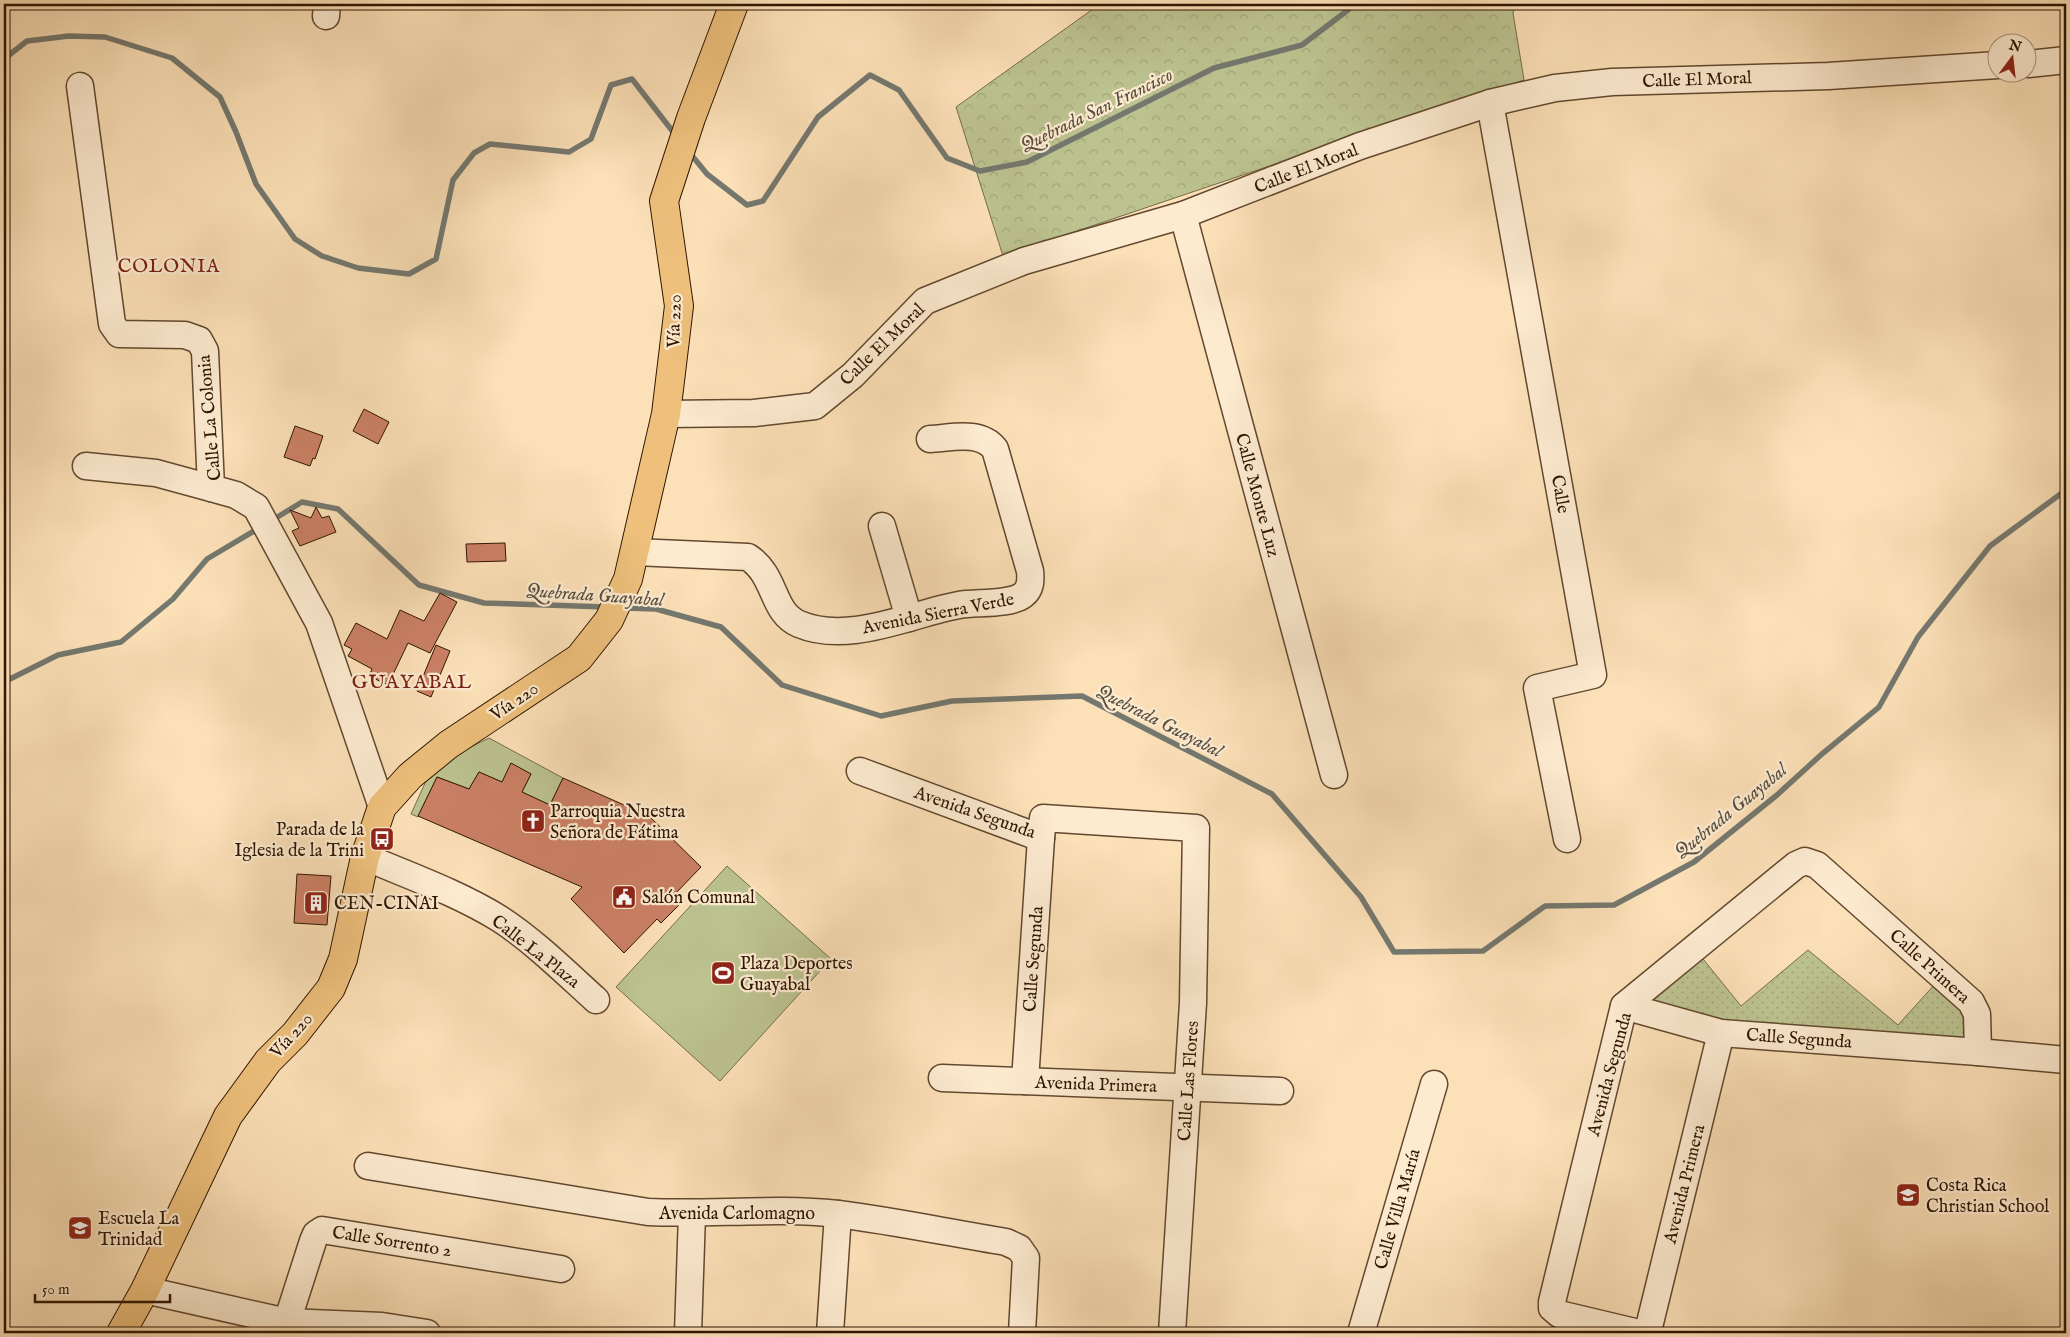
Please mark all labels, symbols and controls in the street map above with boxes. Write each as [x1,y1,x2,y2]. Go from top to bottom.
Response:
north arrow [1988,32,2038,82]
text: N [2006,36,2023,57]
water label: Quebrada San Francisco [1017,63,1177,158]
street label: Calle El Moral [1642,67,1752,94]
street label: Calle El Moral [1251,139,1362,200]
district label: COLONIA [118,255,220,279]
street label: Vía 220 [663,294,688,349]
street label: Calle El Moral [836,299,931,391]
street label: Calle La Colonia [194,354,227,482]
street label: Calle Monte Luz [1229,431,1284,560]
street label: Calle [1545,473,1574,515]
water label: Quebrada Guayabal [525,579,666,613]
street label: Avenida Sierra Verde [859,588,1016,641]
district label: GUAYABAL [352,670,472,695]
street label: Vía 220 [485,678,543,727]
water label: Quebrada Guayabal [1092,680,1227,764]
water label: Quebrada Guayabal [1670,758,1794,864]
street label: Avenida Segunda [910,782,1039,845]
place label: Parroquia Nuestra Señora de Fátima [550,801,686,845]
church icon: Parroquia Nuestra Señora de Fátima [520,808,546,834]
place label: Parada de la Iglesia de la Trini [235,819,364,863]
bus stop icon: Parada de la Iglesia de la Trini [369,826,395,852]
public building icon: Salón Comunal [611,884,637,910]
place label: Salón Comunal [642,887,755,910]
building icon: CEN-CINAI [303,890,329,916]
place label: CEN-CINAI [334,893,439,916]
street label: Calle Segunda [1019,905,1050,1013]
street label: Calle La Plaza [486,910,584,994]
street label: Calle Primera [1884,925,1974,1010]
place label: Plaza Deportes Guayabal [740,953,853,997]
sports icon: Plaza Deportes Guayabal [710,960,736,986]
street label: Vía 220 [265,1008,319,1064]
street label: Avenida Segunda [1583,1010,1638,1140]
street label: Calle Las Flores [1174,1020,1205,1142]
street label: Calle Segunda [1745,1024,1853,1055]
street label: Avenida Primera [1034,1072,1157,1099]
street label: Avenida Primera [1659,1122,1711,1247]
street label: Calle Villa María [1370,1146,1427,1273]
place label: Costa Rica Christian School [1926,1175,2049,1219]
school or university icon: Costa Rica Christian School [1895,1182,1921,1208]
street label: Avenida Carlomagno [658,1203,815,1226]
place label: Escuela La Trinidad [98,1208,180,1252]
school or university icon: Escuela La Trinidad [67,1215,93,1241]
street label: Calle Sorrento 2 [330,1222,453,1263]
scale bar [35,1272,170,1304]
text: 50 m [42,1280,70,1299]

